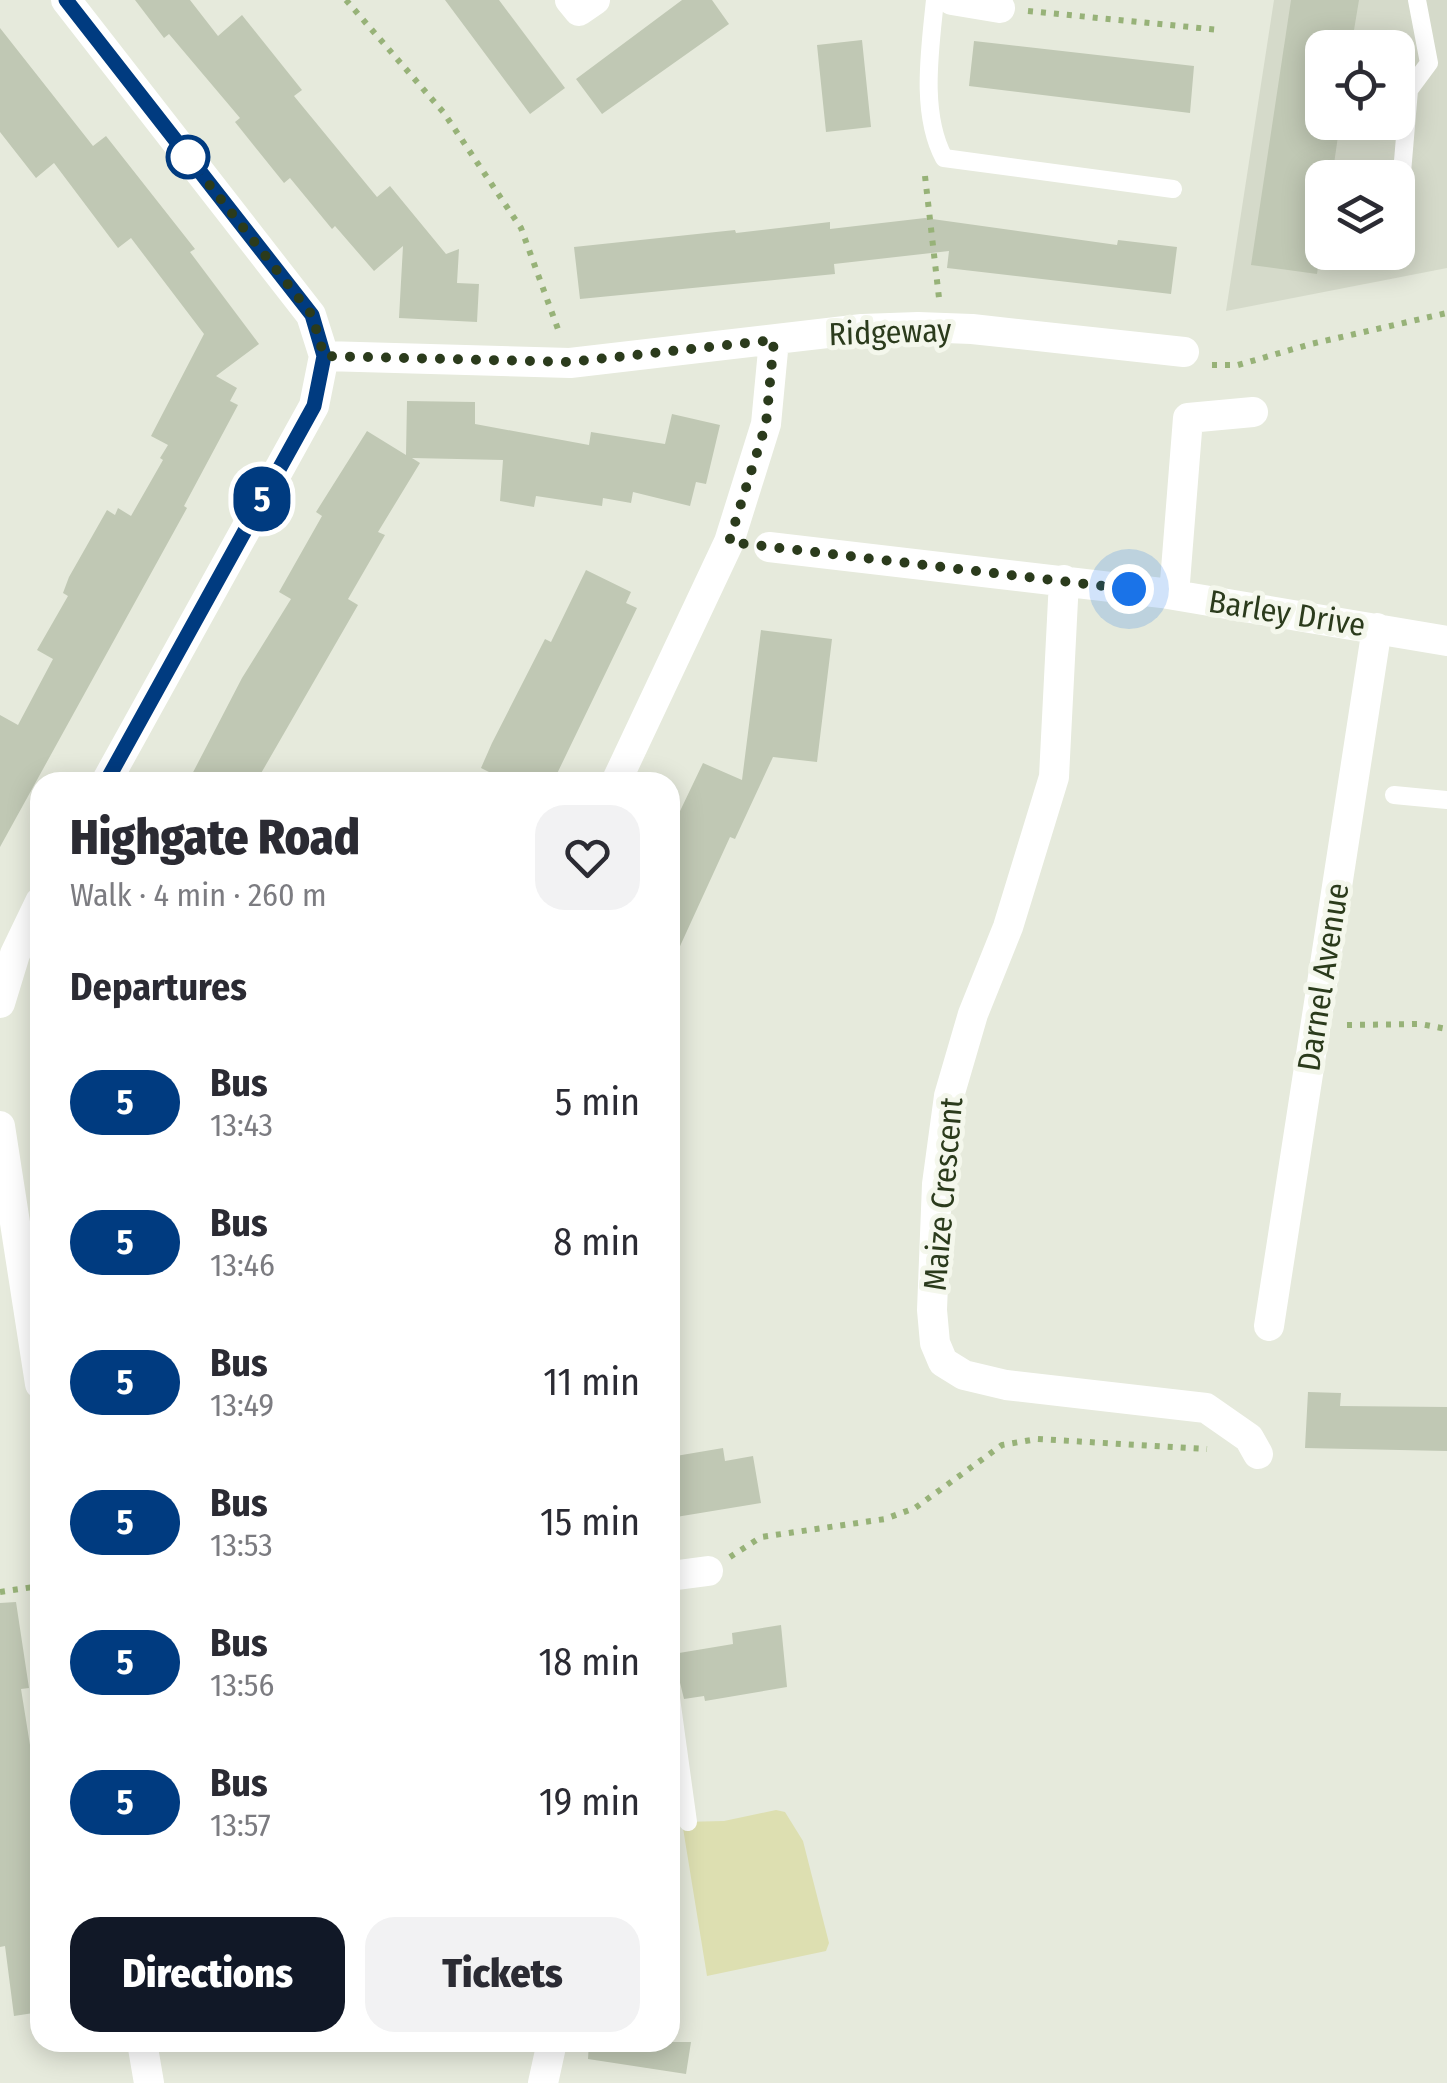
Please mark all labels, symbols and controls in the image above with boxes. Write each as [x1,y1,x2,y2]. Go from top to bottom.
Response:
map controls [1305,30,1415,270]
button: locate [1305,30,1415,140]
unlabelled marker [167,136,209,178]
button: layers [1305,160,1415,270]
street label: Ridgeway [828,311,953,353]
line badge: 5 [230,466,294,532]
text: 5 [253,478,271,520]
your location [1104,564,1154,614]
street label: Barley Drive [1206,582,1368,644]
button: heart [535,805,640,910]
text: Highgate Road [70,809,360,867]
text: Walk · 4 min · 260 m [70,876,327,914]
street label: Darnel Avenue [1289,880,1357,1074]
text: Departures [70,964,247,1010]
text: Bus [210,1060,268,1106]
text: 5 min [555,1079,640,1125]
text: 5 [116,1081,134,1123]
street label: Maize Crescent [916,1095,970,1292]
text: 13:43 [210,1106,273,1144]
text: Bus [210,1200,268,1246]
text: 8 min [553,1219,640,1265]
text: 5 [116,1221,134,1263]
text: 13:46 [210,1246,275,1284]
text: Bus [210,1340,268,1386]
text: 11 min [543,1359,640,1405]
text: 5 [116,1361,134,1403]
text: 13:49 [210,1386,274,1424]
text: Bus [210,1480,268,1526]
text: 15 min [540,1499,640,1545]
text: 5 [116,1501,134,1543]
text: 13:53 [210,1526,273,1564]
text: Bus [210,1620,268,1666]
text: 18 min [538,1639,640,1685]
text: 5 [116,1641,134,1683]
text: 13:56 [210,1666,274,1704]
text: Bus [210,1760,268,1806]
text: 19 min [539,1779,640,1825]
text: 5 [116,1781,134,1823]
text: 13:57 [210,1806,271,1844]
button: Directions [70,1917,345,2032]
button: Tickets [365,1917,640,2032]

